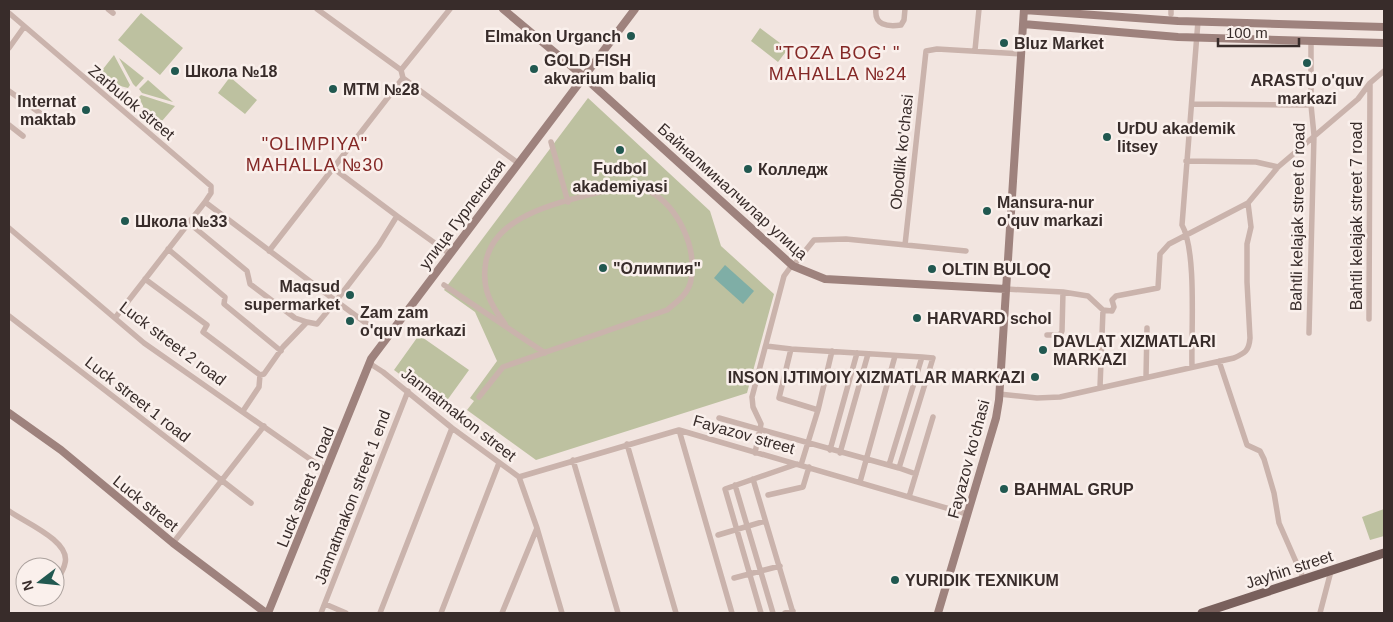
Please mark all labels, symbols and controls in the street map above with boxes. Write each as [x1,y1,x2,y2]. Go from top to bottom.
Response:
scale bar [1218,15,1299,47]
text: 100 m [1226,24,1268,41]
place label: Elmakon Urganch [485,28,621,45]
marker: Elmakon Urganch [625,30,637,42]
place label: Bluz Market [1014,35,1104,52]
marker: Bluz Market [998,37,1010,49]
district label: "TOZA BOG' " MAHALLA №24 [769,43,907,84]
place label: GOLD FISH akvarium baliq [544,52,656,87]
marker: ARASTU o'quv markazi [1301,57,1313,69]
street label: Zarbulok street [85,62,178,144]
place label: Школа №18 [185,63,277,80]
marker: GOLD FISH akvarium baliq [528,63,540,75]
marker: Школа №18 [169,65,181,77]
place label: ARASTU o'quv markazi [1250,72,1364,107]
place label: MTM №28 [343,81,420,98]
marker: MTM №28 [327,83,339,95]
place label: Internat maktab [17,93,77,128]
street label: Obodlik ko'chasi [887,93,916,211]
marker: Internat maktab [80,104,92,116]
street label: Байналминалчилар улица [655,120,811,263]
place label: UrDU akademik litsey [1117,120,1235,155]
street label: Bahtli kelajak street 7 road [1348,122,1365,310]
street label: Bahtli kelajak street 6 road [1287,123,1308,311]
marker: UrDU akademik litsey [1101,131,1113,143]
district label: "OLIMPIYA" MAHALLA №30 [246,134,384,175]
marker: Fudbol akademiyasi [614,144,626,156]
street label: улица Гурленская [416,156,509,272]
place label: Fudbol akademiyasi [572,160,668,195]
place label: Колледж [758,161,828,178]
marker: Колледж [742,163,754,175]
place label: Mansura-nur o'quv markazi [997,194,1103,229]
marker: Mansura-nur o'quv markazi [981,205,993,217]
place label: Школа №33 [135,213,227,230]
marker: Школа №33 [119,215,131,227]
place label: "Олимпия" [613,260,701,277]
place label: OLTIN BULOQ [942,261,1051,278]
marker: "Олимпия" [597,262,609,274]
marker: OLTIN BULOQ [926,263,938,275]
place label: Maqsud supermarket [244,278,341,313]
marker: Maqsud supermarket [344,289,356,301]
street label: Luck street 2 road [116,298,229,389]
place label: Zam zam o'quv markazi [360,304,466,339]
place label: HARVARD schol [927,310,1052,327]
marker: HARVARD schol [911,312,923,324]
marker: Zam zam o'quv markazi [344,315,356,327]
place label: DAVLAT XIZMATLARI MARKAZI [1053,333,1216,368]
marker: DAVLAT XIZMATLARI MARKAZI [1037,344,1049,356]
street label: Luck street 1 road [82,353,193,446]
street label: Jannatmakon street [398,364,520,465]
place label: INSON IJTIMOIY XIZMATLAR MARKAZI [728,369,1025,386]
marker: INSON IJTIMOIY XIZMATLAR MARKAZI [1029,371,1041,383]
street label: Fayazov ko'chasi [944,398,993,520]
street label: Jannatmakon street 1 end [311,408,394,587]
street label: Fayazov street [691,412,797,457]
street label: Luck street 3 road [274,425,337,550]
street label: Luck street [110,472,182,535]
place label: BAHMAL GRUP [1014,481,1134,498]
marker: BAHMAL GRUP [998,483,1010,495]
street label: Jayhin street [1243,547,1335,592]
north arrow [15,557,65,607]
place label: YURIDIK TEXNIKUM [905,572,1059,589]
marker: YURIDIK TEXNIKUM [889,574,901,586]
text: N [18,579,37,593]

